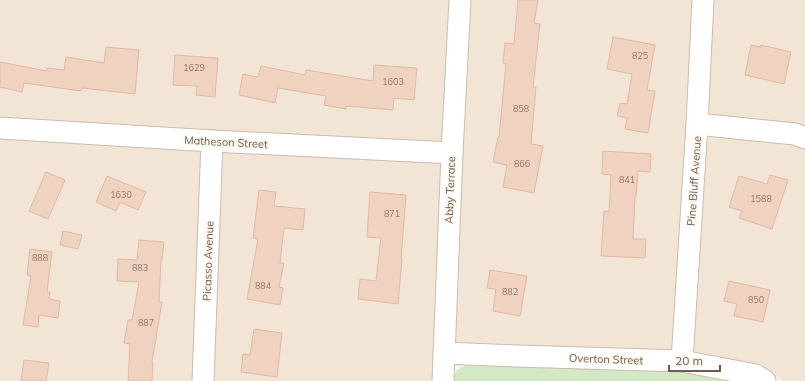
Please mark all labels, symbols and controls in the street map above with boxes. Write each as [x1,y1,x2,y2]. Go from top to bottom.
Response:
house number: 825 [632,50,649,61]
house number: 1629 [183,62,205,73]
house number: 1603 [382,76,404,87]
house number: 858 [513,103,529,114]
street label: Matheson Street [184,133,268,151]
street label: Pine Bluff Avenue [684,136,704,226]
street label: Abby Terrace [442,156,458,224]
house number: 866 [514,158,530,169]
house number: 841 [619,174,635,185]
house number: 1630 [110,189,132,200]
house number: 1588 [750,193,772,204]
house number: 871 [384,208,400,219]
street label: Picasso Avenue [200,221,216,301]
house number: 888 [32,252,48,263]
house number: 883 [132,262,148,273]
house number: 884 [255,280,272,291]
house number: 882 [502,286,518,297]
house number: 850 [748,294,764,305]
house number: 887 [138,317,154,328]
scale bar [669,347,720,373]
street label: Overton Street [569,351,644,367]
text: 20 m [675,353,703,368]

